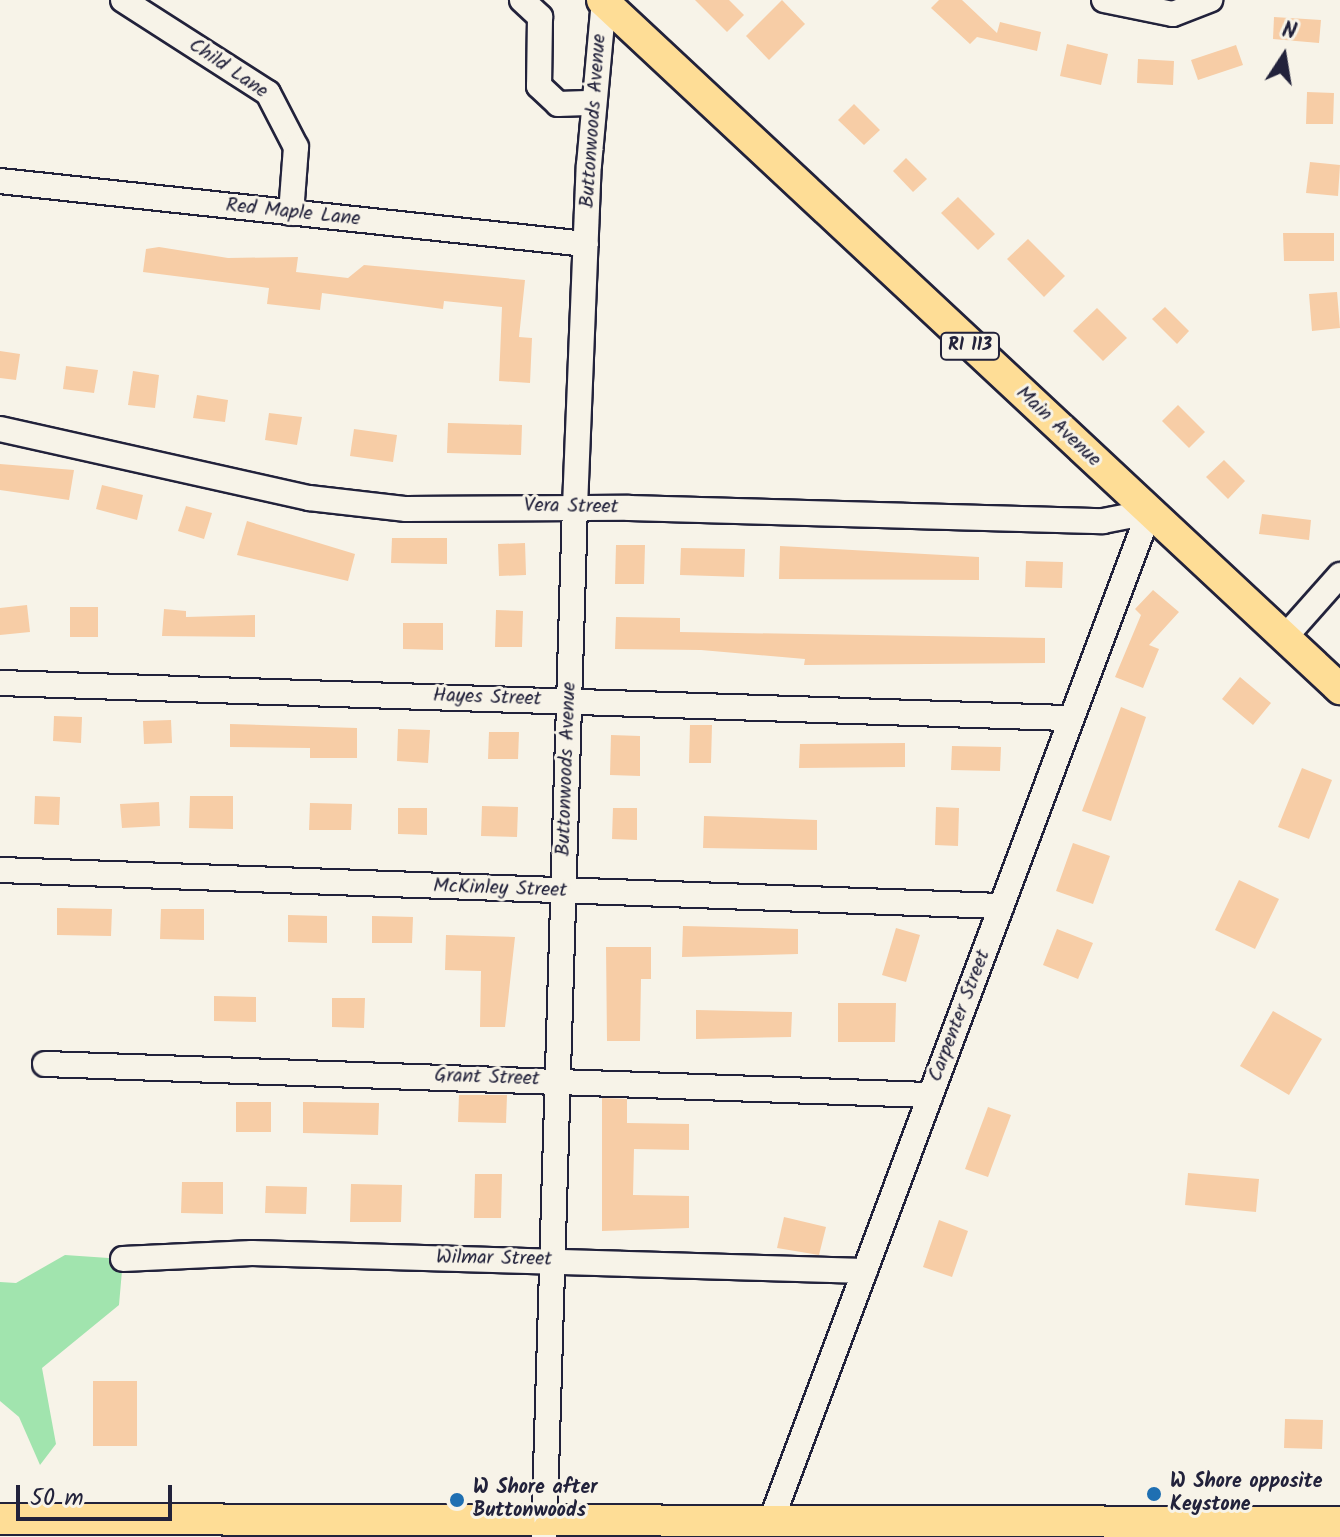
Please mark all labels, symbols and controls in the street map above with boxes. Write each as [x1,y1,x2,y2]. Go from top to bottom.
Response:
text: N [1279,13,1300,51]
north arrow [1244,16,1324,96]
street label: Buttonwoods Avenue [576,33,612,209]
street label: Child Lane [184,34,272,104]
street label: Red Maple Lane [224,194,362,232]
road number: RI 113 [938,332,1002,360]
street label: Main Avenue [1011,382,1105,472]
street label: Vera Street [524,494,618,520]
street label: Buttonwoods Avenue [552,681,582,857]
street label: Hayes Street [432,684,542,712]
street label: McKinley Street [433,875,567,903]
street label: Carpenter Street [924,947,996,1085]
street label: Grant Street [434,1064,540,1092]
street label: Wilmar Street [436,1246,552,1272]
scale bar [20,1469,176,1519]
place label: W Shore opposite Keystone [1170,1470,1323,1517]
place label: W Shore after Buttonwoods [473,1476,597,1523]
text: 50 m [30,1479,84,1518]
marker: W Shore opposite Keystone [1145,1485,1163,1503]
marker: W Shore after Buttonwoods [448,1491,466,1509]

